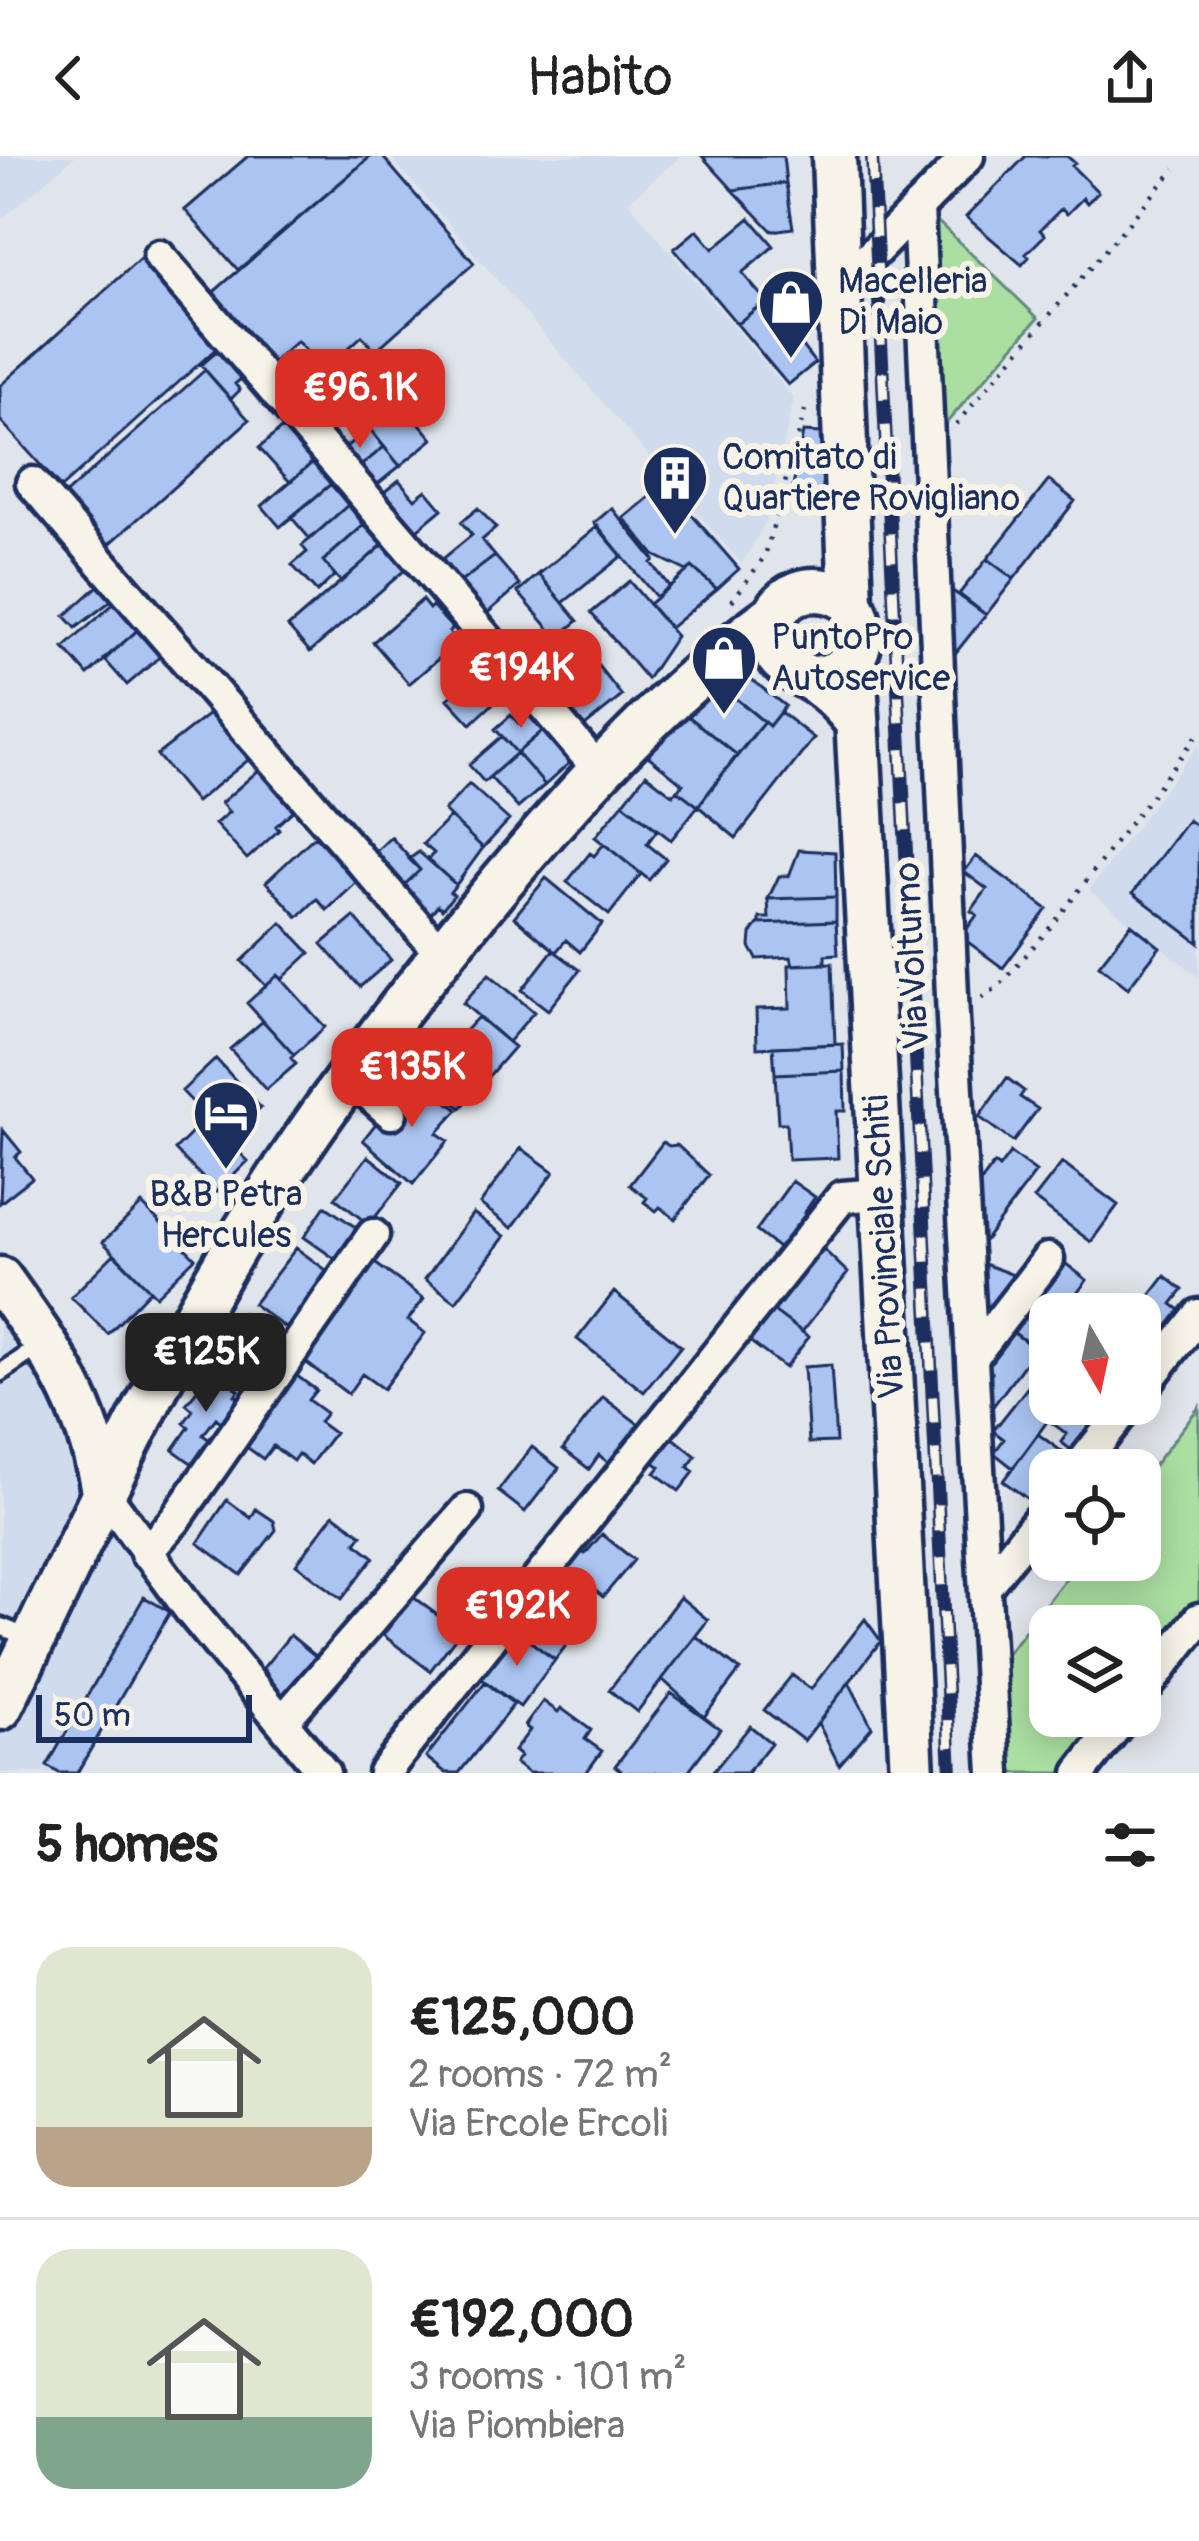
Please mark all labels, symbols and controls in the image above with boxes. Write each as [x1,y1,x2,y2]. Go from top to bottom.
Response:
text: Habito [526,44,673,112]
icon: back [36,45,102,111]
icon: share [1097,45,1163,111]
place label: Macelleria Di Maio [838,259,988,345]
shop icon: Macelleria Di Maio [756,267,826,361]
pin: €96.1K [262,349,458,451]
text: €96.1K [302,363,418,412]
place label: Comitato di Quartiere Rovigliano [722,435,1020,521]
building icon: Comitato di Quartiere Rovigliano [640,443,710,537]
place label: PuntoPro Autoservice [771,615,950,701]
shop icon: PuntoPro Autoservice [689,623,759,717]
pin: €194K [437,629,605,731]
text: €194K [467,643,575,692]
street label: Via Volturno [885,861,939,1051]
pin: €135K [328,1028,496,1130]
text: €135K [358,1042,466,1091]
hotel icon: B&B Petra Hercules [191,1078,261,1172]
street label: Via Provinciale Schiti [854,1093,914,1401]
place label: B&B Petra Hercules [150,1172,302,1258]
north arrow [1029,1293,1161,1425]
map controls [1029,1293,1161,1737]
pin: €125K [122,1313,290,1415]
text: €125K [152,1327,260,1376]
button: locate [1029,1449,1161,1581]
pin: €192K [433,1567,601,1669]
text: €192K [464,1581,570,1630]
button: layers [1029,1605,1161,1737]
scale bar [36,1689,252,1742]
text: 50 m [54,1695,131,1736]
icon: filters [1097,1812,1163,1878]
text: 5 homes [36,1813,218,1877]
text: €125,000 [408,1986,635,2050]
icon: home [132,1995,276,2139]
text: 2 rooms · 72 m² [408,2050,672,2099]
text: Via Ercole Ercoli [408,2099,668,2148]
text: €192,000 [408,2288,634,2352]
icon: home [132,2297,276,2441]
text: 3 rooms · 101 m² [408,2352,687,2401]
text: Via Piombiera [408,2401,625,2450]

